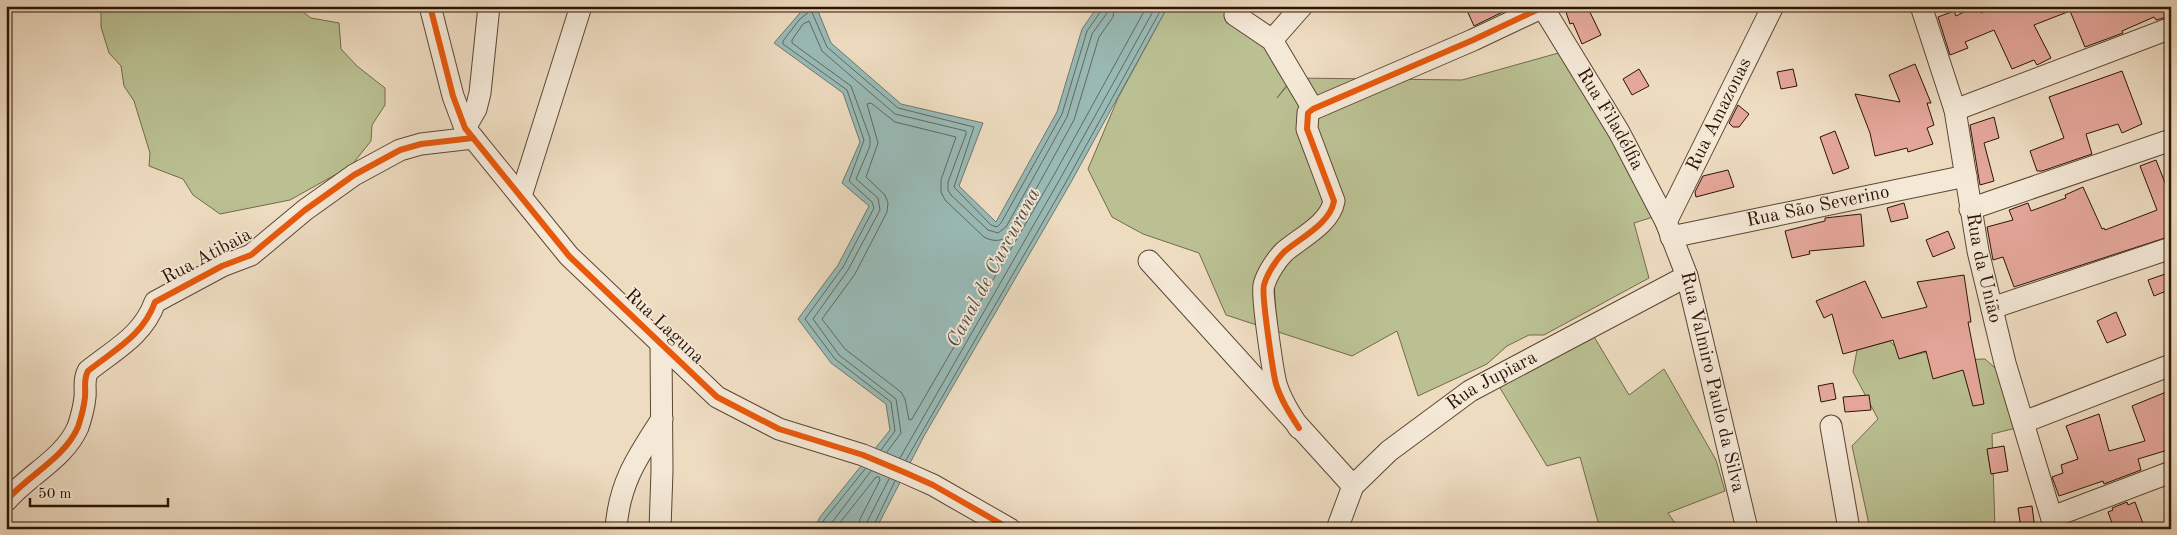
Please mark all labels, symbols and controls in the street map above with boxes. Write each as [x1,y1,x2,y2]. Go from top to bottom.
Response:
street label: Rua Amazonas [1683,55,1755,174]
street label: Rua Filadélfia [1573,65,1647,174]
street label: Rua São Severino [1745,183,1891,231]
water label: Canal de Curcurana [944,185,1044,351]
street label: Rua da União [1962,212,2005,325]
street label: Rua Atibaia [159,225,255,288]
street label: Rua Valmiro Paulo da Silva [1677,270,1748,495]
street label: Rua Laguna [621,286,708,369]
street label: Rua Jupiara [1443,348,1541,414]
scale bar [30,475,168,507]
text: 50 m [38,487,72,502]

